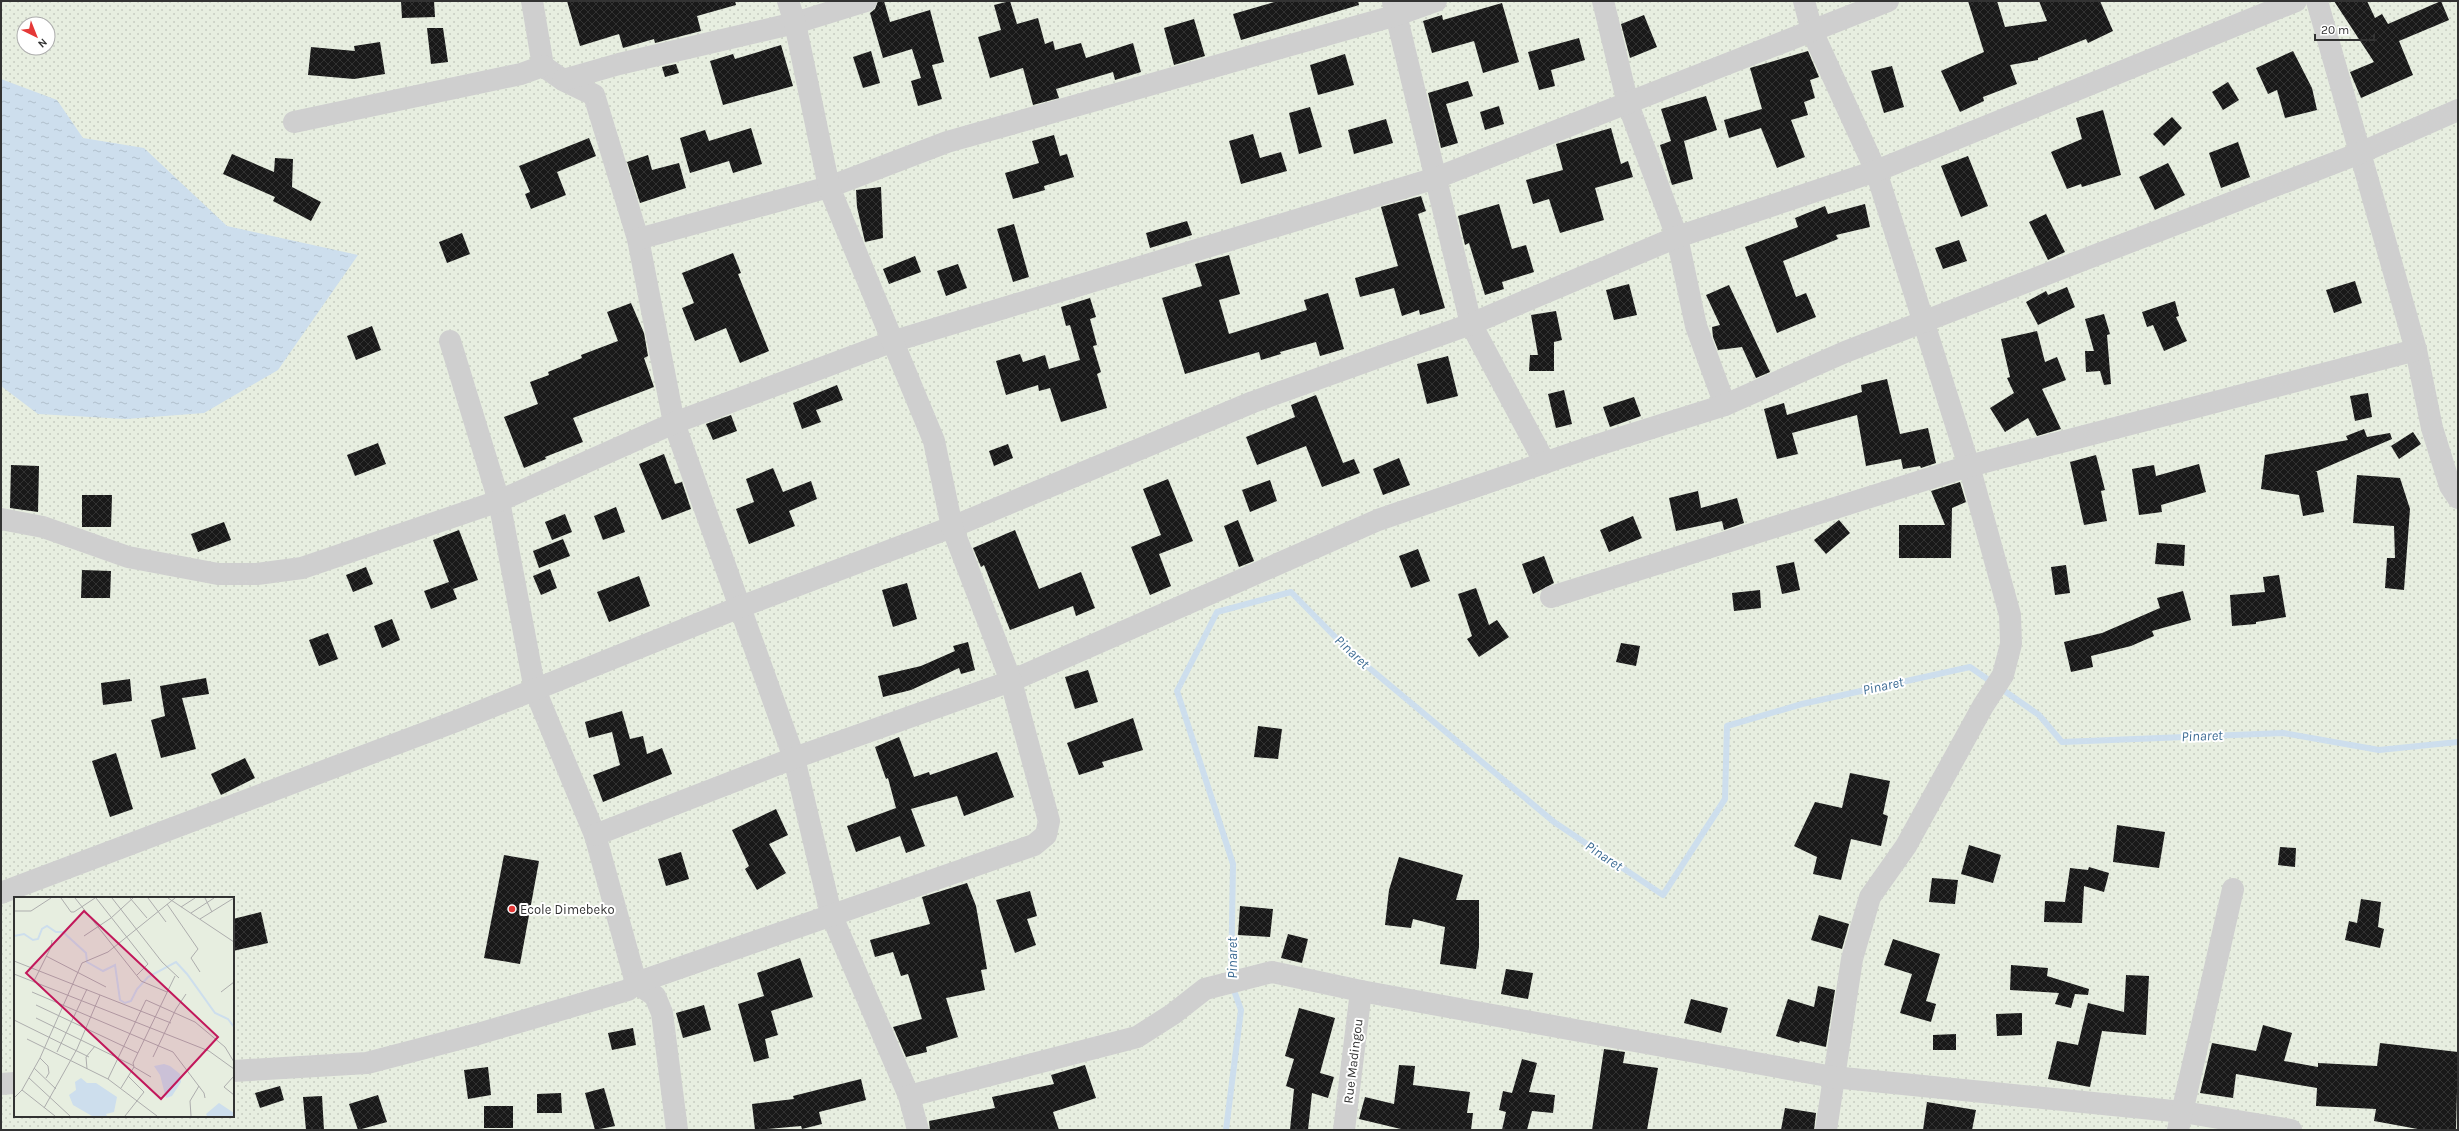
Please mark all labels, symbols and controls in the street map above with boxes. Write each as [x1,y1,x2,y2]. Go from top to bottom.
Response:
north arrow [16,16,56,56]
scale bar [2315,16,2374,42]
text: 20 m [2321,23,2349,37]
text: N [35,36,50,50]
water label: Pinaret [1331,632,1373,673]
water label: Pinaret [1861,673,1905,699]
water label: Pinaret [2181,727,2223,745]
water label: Pinaret [1582,837,1626,875]
inset map [14,897,234,1117]
place label: Ecole Dimebeko [520,902,615,917]
marker: Ecole Dimebeko [507,904,517,914]
water label: Pinaret [1224,937,1241,979]
street label: Rue Madingou [1340,1018,1366,1104]

